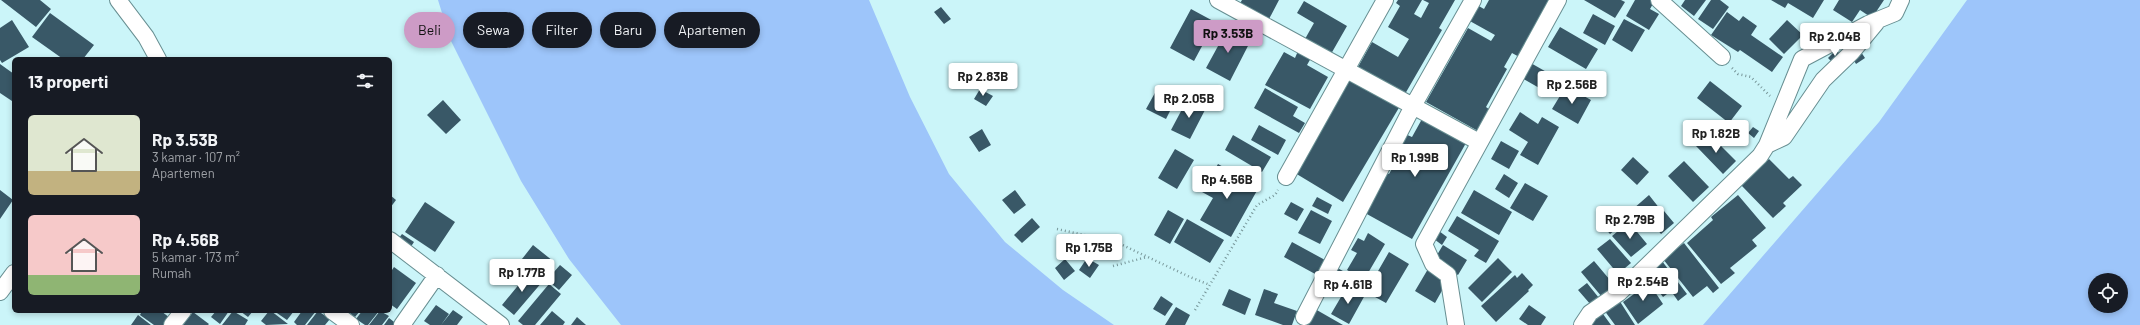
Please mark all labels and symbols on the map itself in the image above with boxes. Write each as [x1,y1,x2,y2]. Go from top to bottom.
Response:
pin: Rp 3.53B [1187,20,1269,54]
pin: Rp 2.04B [1794,23,1876,57]
pin: Rp 2.83B [942,63,1024,97]
pin: Rp 2.56B [1531,71,1613,105]
pin: Rp 2.05B [1148,85,1230,119]
pin: Rp 1.82B [1675,120,1757,154]
pin: Rp 1.99B [1374,144,1456,178]
pin: Rp 4.56B [1186,166,1268,200]
pin: Rp 2.79B [1589,206,1671,240]
pin: Rp 1.75B [1048,234,1130,268]
pin: Rp 1.77B [481,259,563,293]
pin: Rp 2.54B [1602,268,1684,302]
pin: Rp 4.61B [1307,271,1389,305]

